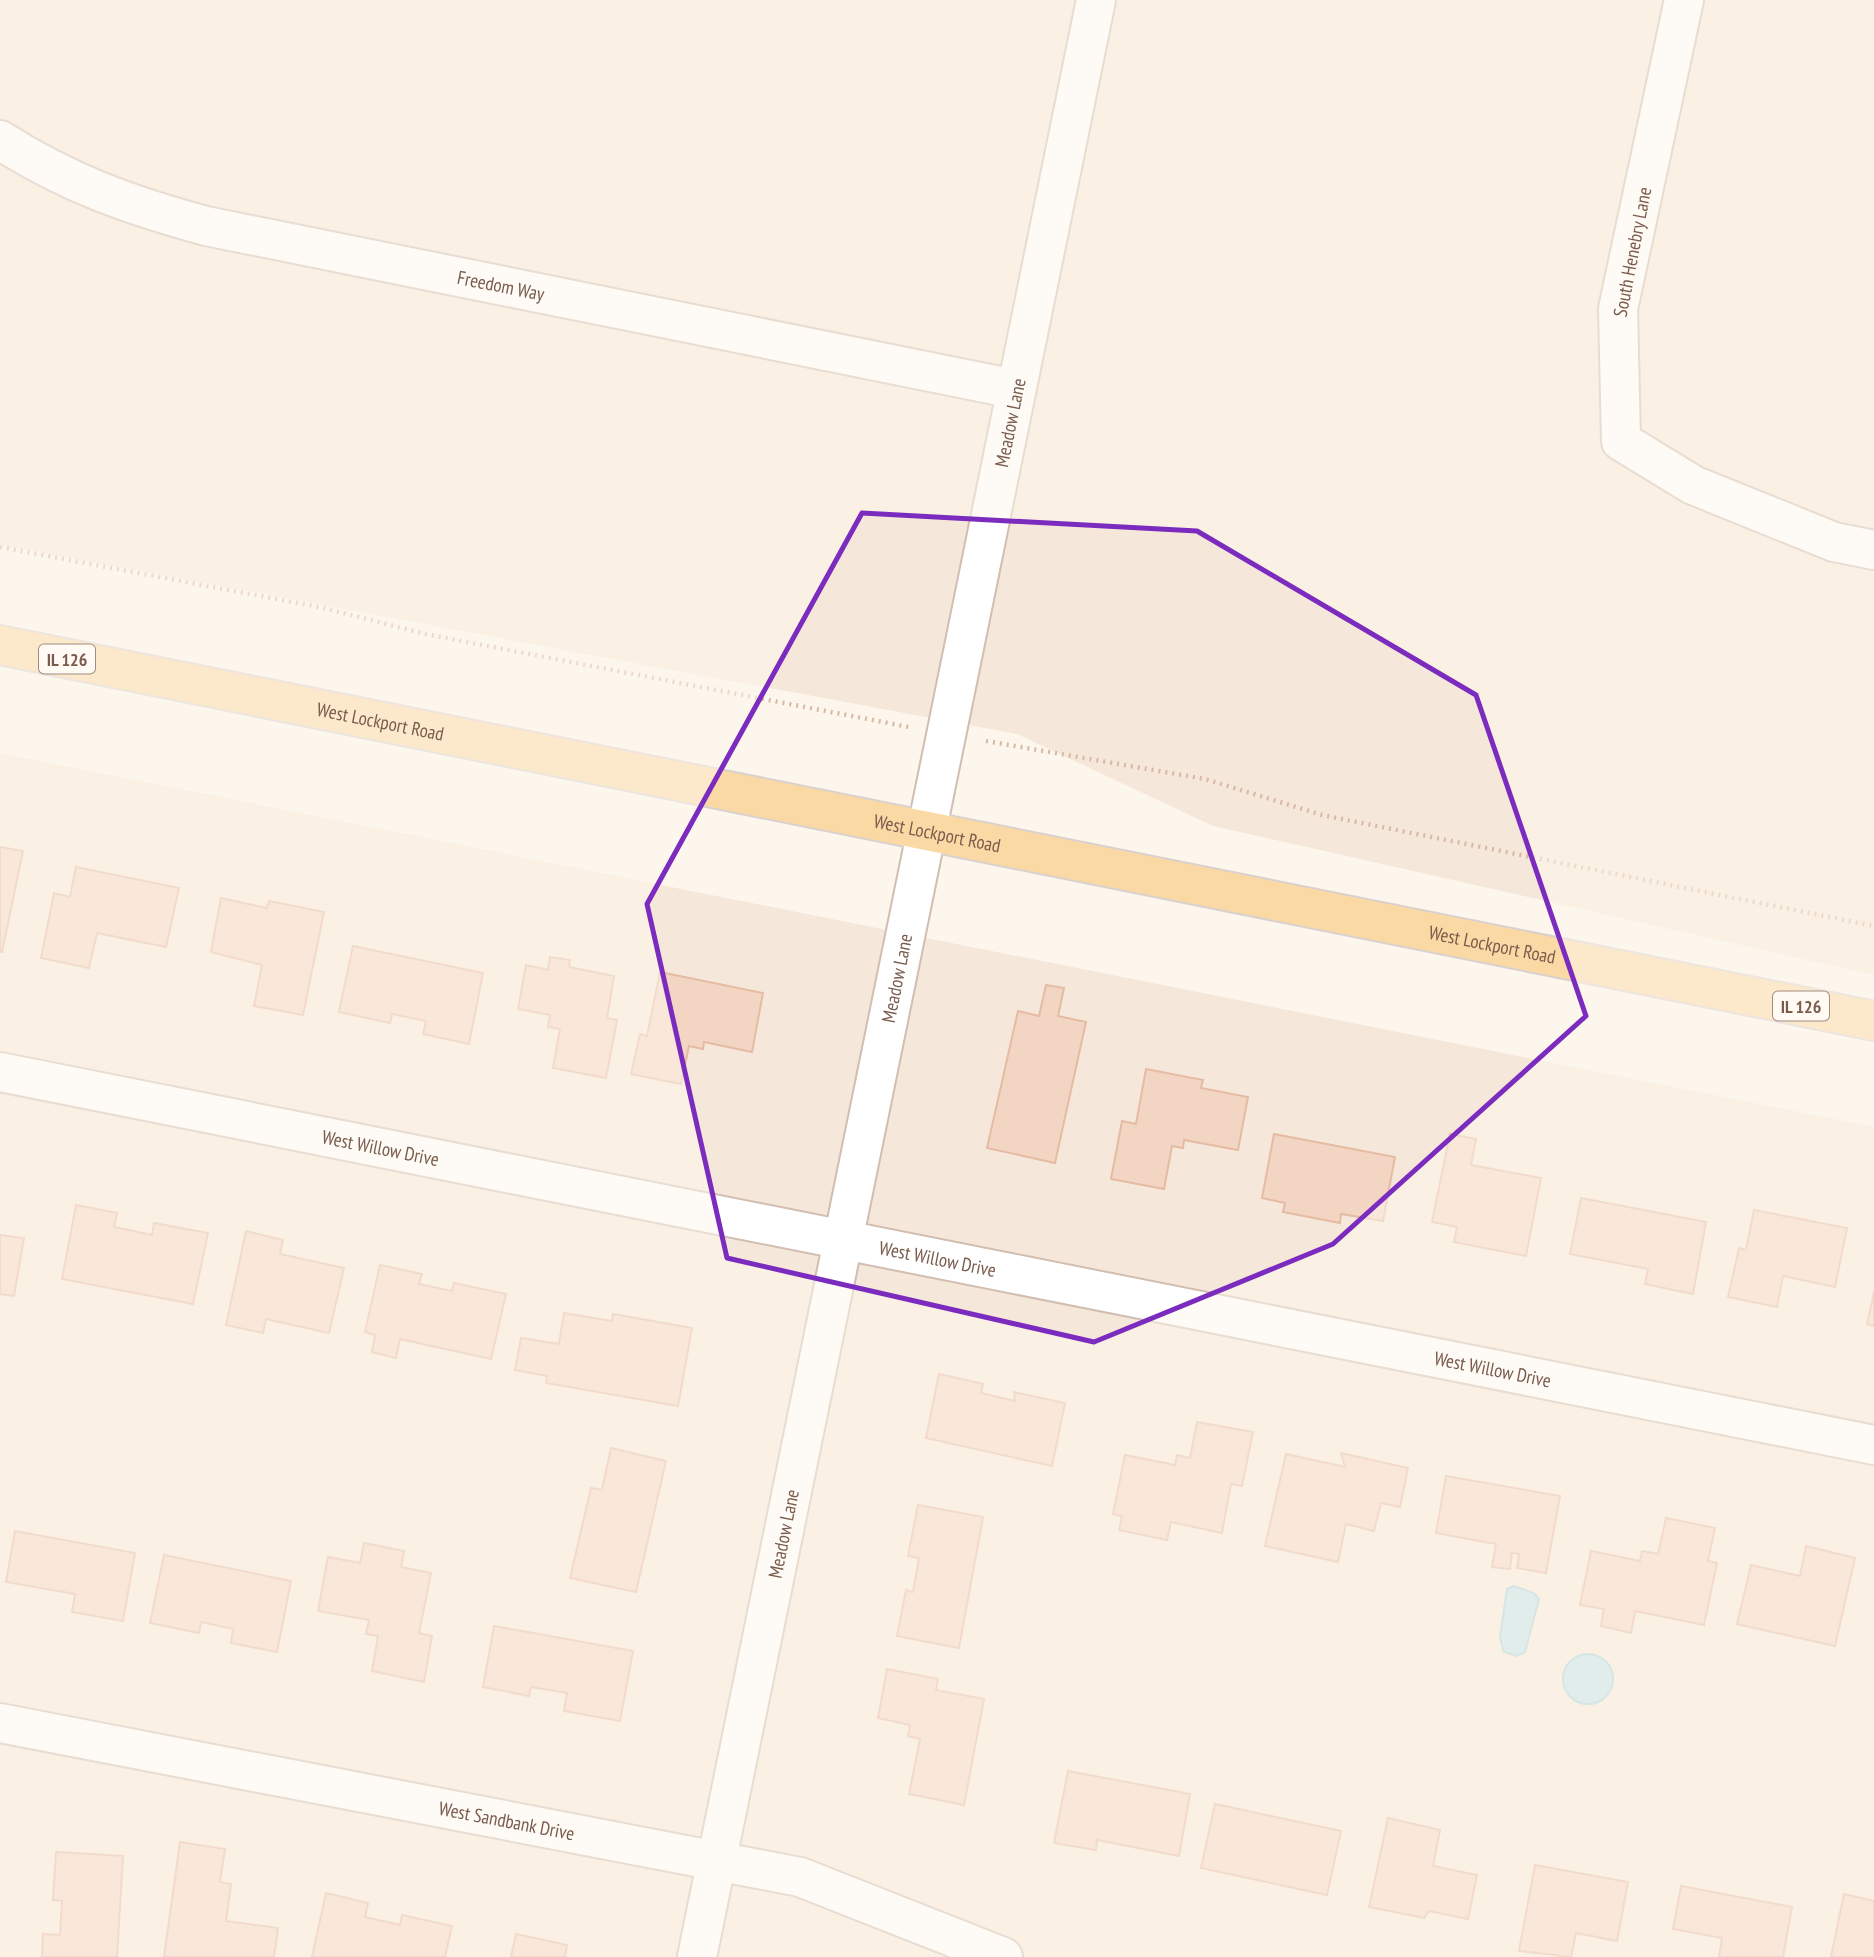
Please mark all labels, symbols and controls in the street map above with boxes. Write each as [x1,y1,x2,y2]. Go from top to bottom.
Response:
street label: South Henebry Lane [1608,185,1656,319]
street label: Freedom Way [455,265,547,306]
street label: Meadow Lane [989,376,1031,469]
road number: IL 126 [39,644,95,674]
street label: West Lockport Road [315,697,446,746]
street label: West Lockport Road [872,809,1003,858]
street label: West Lockport Road [1427,920,1558,969]
street label: Meadow Lane [876,931,917,1025]
road number: IL 126 [1773,992,1829,1021]
street label: West Willow Drive [320,1124,441,1171]
street label: West Willow Drive [877,1235,998,1282]
street label: West Willow Drive [1432,1346,1553,1392]
street label: Meadow Lane [763,1487,804,1580]
street label: West Sandbank Drive [437,1796,577,1845]

